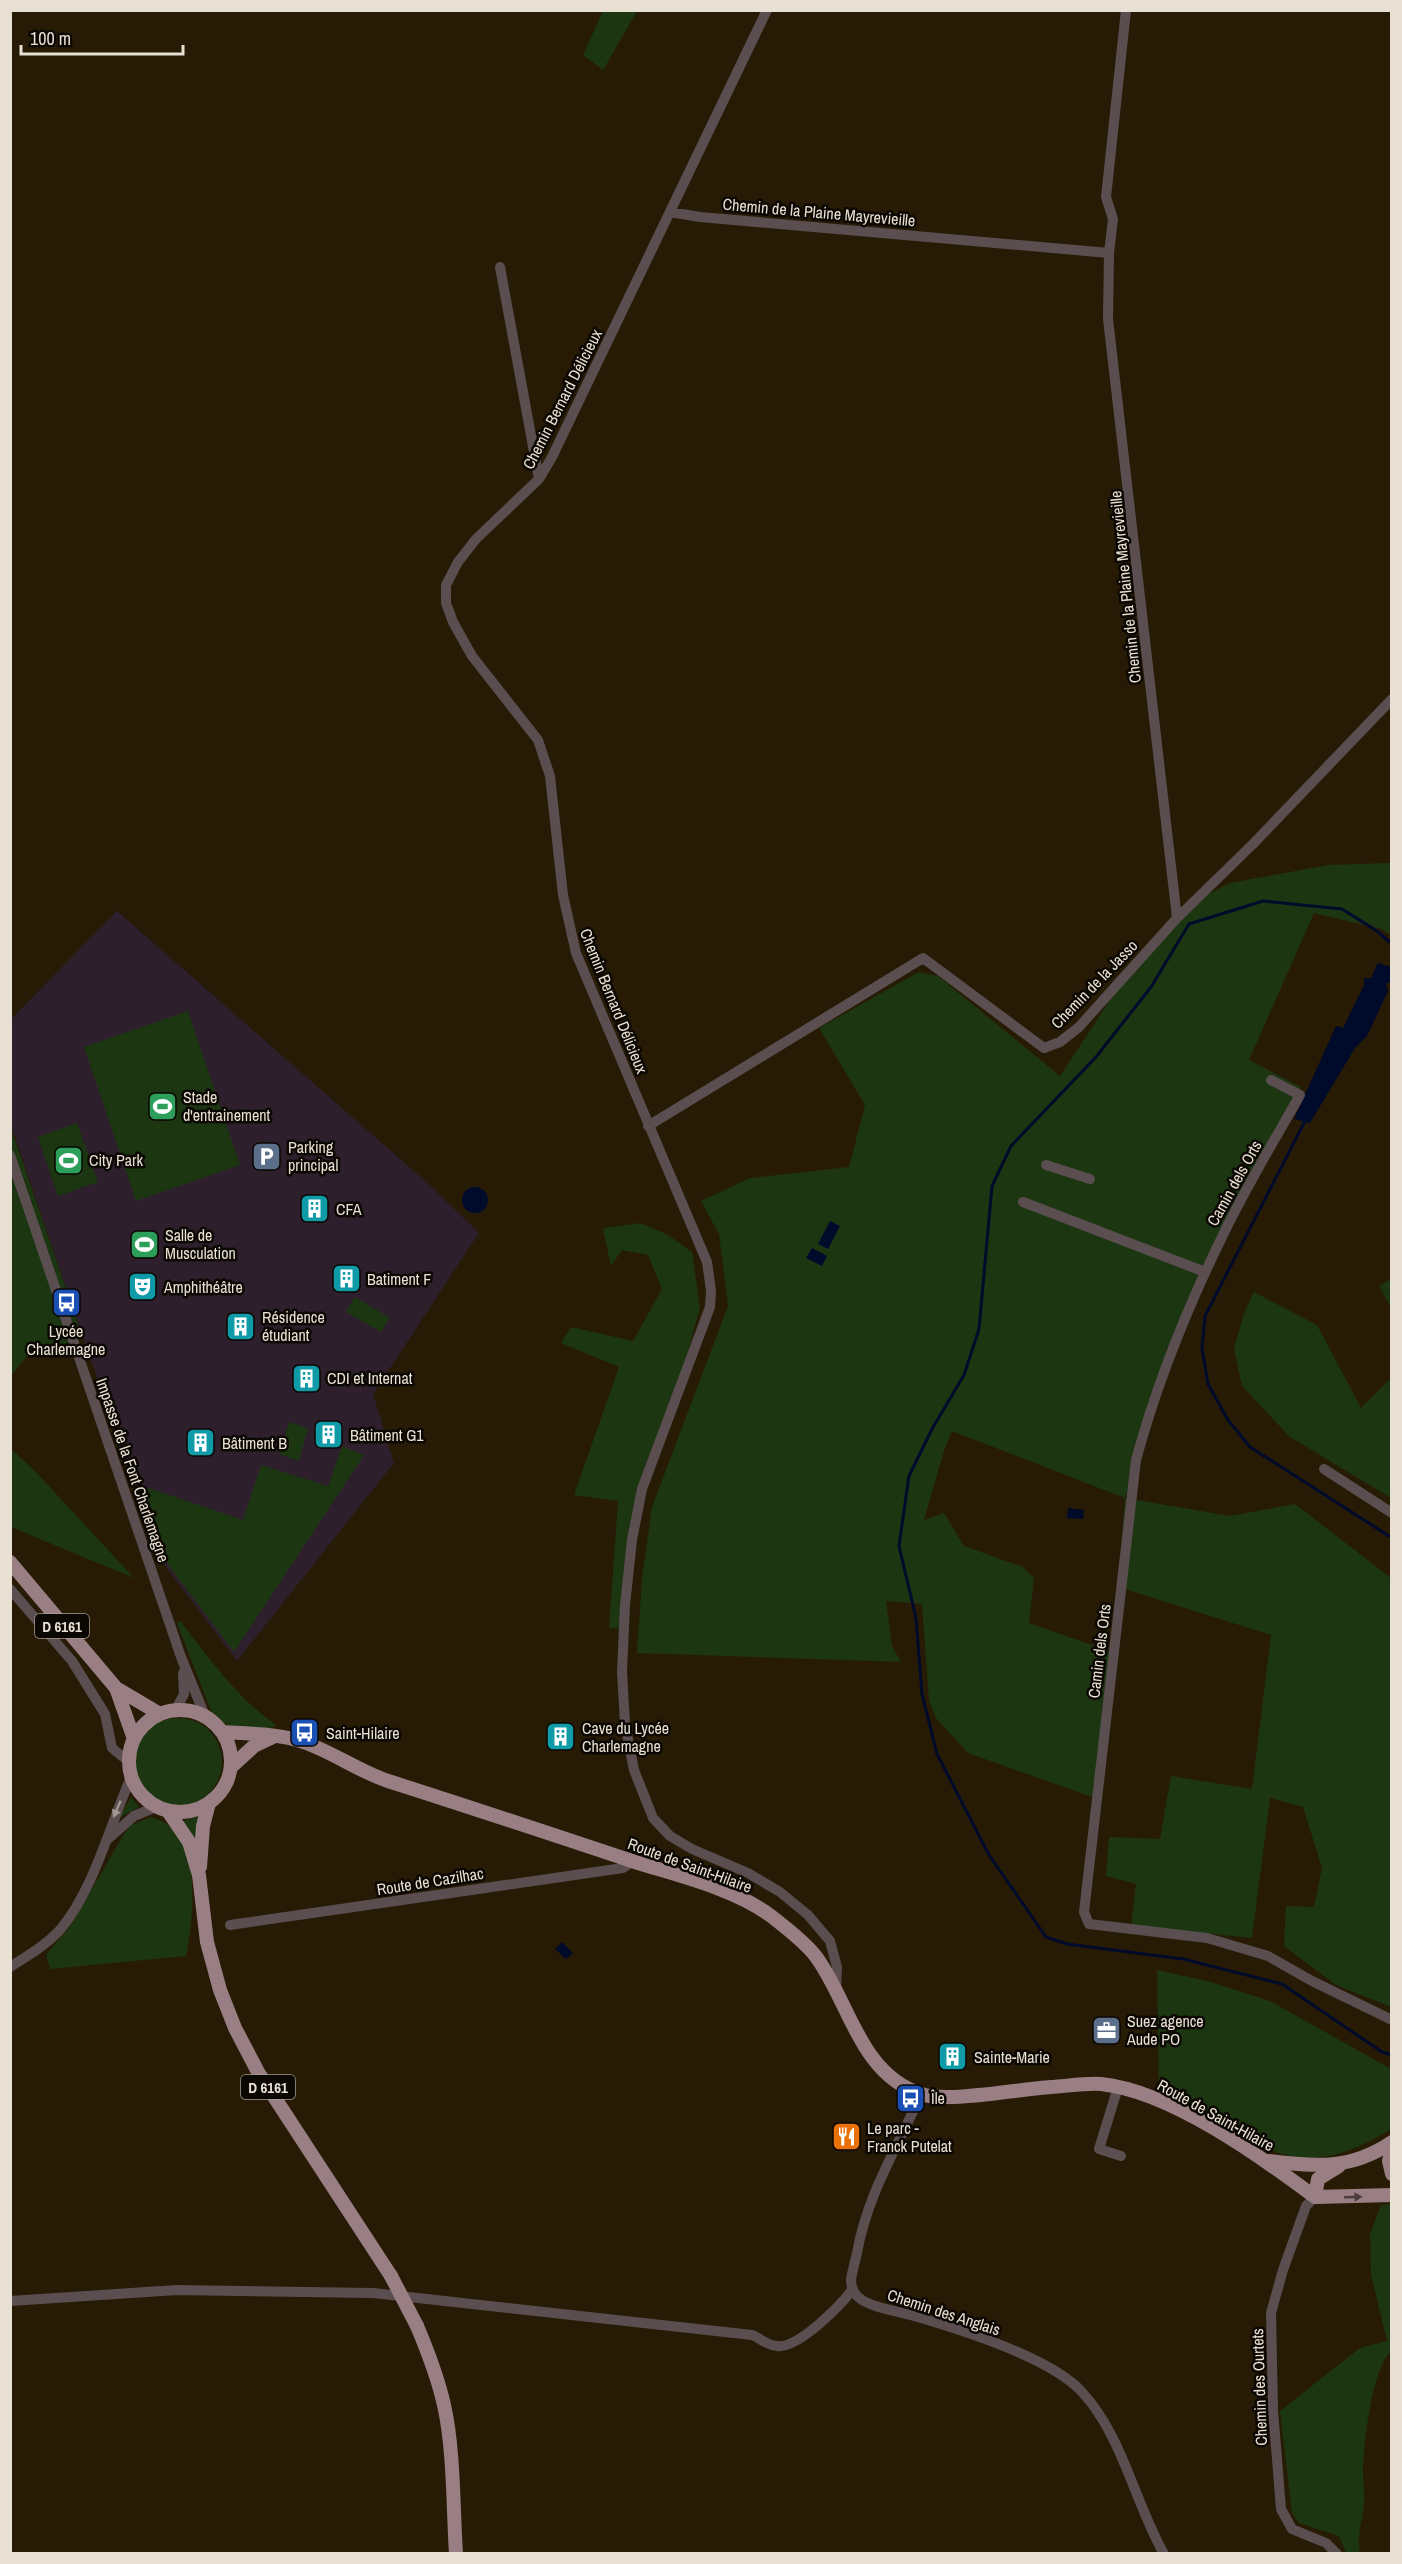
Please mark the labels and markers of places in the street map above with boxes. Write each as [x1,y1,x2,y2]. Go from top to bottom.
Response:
place label: Stade d'entrainement [183,1086,270,1126]
sports icon: Stade d'entrainement [146,1090,178,1122]
place label: Parking principal [288,1136,338,1176]
parking icon: Parking principal [251,1140,283,1172]
sports icon: City Park [52,1144,84,1176]
place label: City Park [89,1149,143,1171]
building icon: CFA [299,1193,331,1225]
place label: CFA [336,1198,362,1220]
place label: Salle de Musculation [165,1224,236,1264]
sports icon: Salle de Musculation [128,1228,160,1260]
building icon: Batiment F [330,1263,362,1295]
place label: Batiment F [367,1268,431,1290]
theatre icon: Amphithéâtre [127,1271,159,1303]
place label: Amphithéâtre [163,1276,243,1298]
bus stop icon: Lycée Charlemagne [50,1287,82,1319]
place label: Résidence étudiant [262,1306,325,1346]
building icon: Résidence étudiant [225,1310,257,1342]
place label: Lycée Charlemagne [27,1320,105,1360]
building icon: CDI et Internat [290,1362,322,1394]
place label: CDI et Internat [327,1367,413,1389]
building icon: Bâtiment G1 [313,1419,345,1451]
place label: Bâtiment G1 [350,1424,424,1446]
building icon: Bâtiment B [185,1427,217,1459]
place label: Bâtiment B [222,1432,287,1454]
bus stop icon: Saint-Hilaire [289,1717,321,1749]
place label: Cave du Lycée Charlemagne [582,1717,669,1757]
building icon: Cave du Lycée Charlemagne [545,1721,577,1753]
place label: Saint-Hilaire [326,1722,400,1744]
place label: Suez agence Aude PO [1126,2010,1204,2050]
office icon: Suez agence Aude PO [1090,2014,1122,2046]
building icon: Sainte-Marie [937,2041,969,2073]
place label: Sainte-Marie [974,2046,1050,2068]
bus stop icon: Île [894,2082,926,2114]
place label: Île [930,2087,945,2109]
place label: Le parc - Franck Putelat [867,2117,952,2157]
restaurant icon: Le parc - Franck Putelat [830,2121,862,2153]

